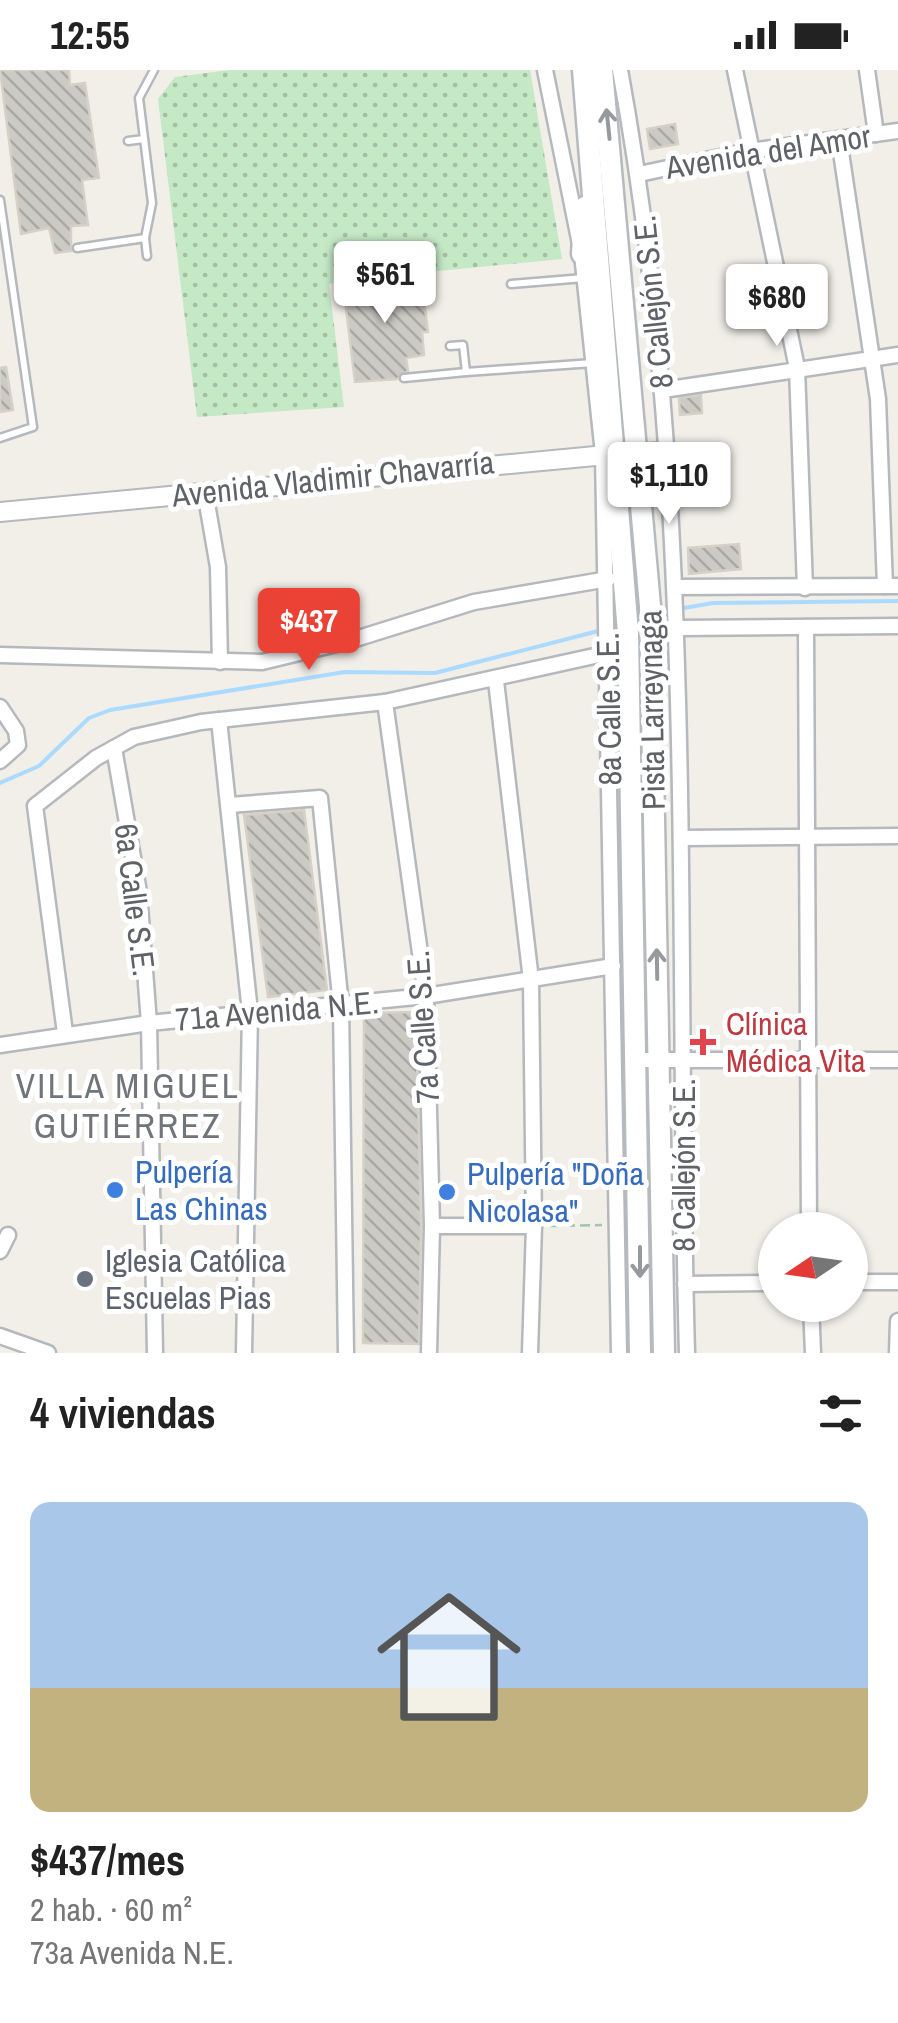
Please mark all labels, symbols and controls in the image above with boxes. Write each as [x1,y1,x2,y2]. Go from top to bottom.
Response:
text: 12:55 [50,10,130,61]
one-way arrow [598,108,617,141]
street label: Avenida del Amor [661,114,874,189]
street label: 8 Callejón S.E. [622,213,683,391]
pin: $561 [326,241,444,326]
text: $561 [356,252,414,295]
pin: $680 [718,264,836,349]
text: $680 [748,275,806,318]
street label: Avenida Vladimir Chavarría [169,440,496,517]
pin: $1,110 [588,442,750,527]
text: $1,110 [630,453,708,496]
pin: $437 [250,588,368,673]
text: $437 [280,599,338,642]
street label: Pista Larreynaga [628,609,675,810]
street label: 8a Calle S.E. [586,632,631,786]
street label: 6a Calle S.E. [105,821,166,979]
street label: 7a Calle S.E. [396,949,449,1105]
one-way arrow [648,949,666,982]
street label: 71a Avenida N.E. [174,980,380,1041]
place label: Clínica Médica Vita [726,1002,866,1082]
marker: Clínica Médica Vita [690,1029,716,1055]
district label: VILLA MIGUEL GUTIÉRREZ [16,1062,240,1149]
street label: 8 Callejón S.E. [662,1078,705,1252]
place label: Pulpería Las Chinas [135,1150,268,1230]
place label: Pulpería "Doña Nicolasa" [467,1152,644,1232]
marker: Pulpería Las Chinas [104,1179,126,1201]
marker: Pulpería "Doña Nicolasa" [436,1181,458,1203]
north arrow [758,1212,868,1322]
map controls [758,1212,868,1322]
place label: Iglesia Católica Escuelas Pias [105,1239,286,1319]
one-way arrow [630,1246,650,1278]
marker: Iglesia Católica Escuelas Pias [74,1268,96,1290]
text: 4 viviendas [30,1385,216,1441]
icon: filters [813,1386,868,1441]
icon: home [359,1567,539,1747]
text: $437/mes [30,1832,185,1888]
text: 2 hab. · 60 m² [30,1888,192,1931]
text: 73a Avenida N.E. [30,1931,234,1974]

